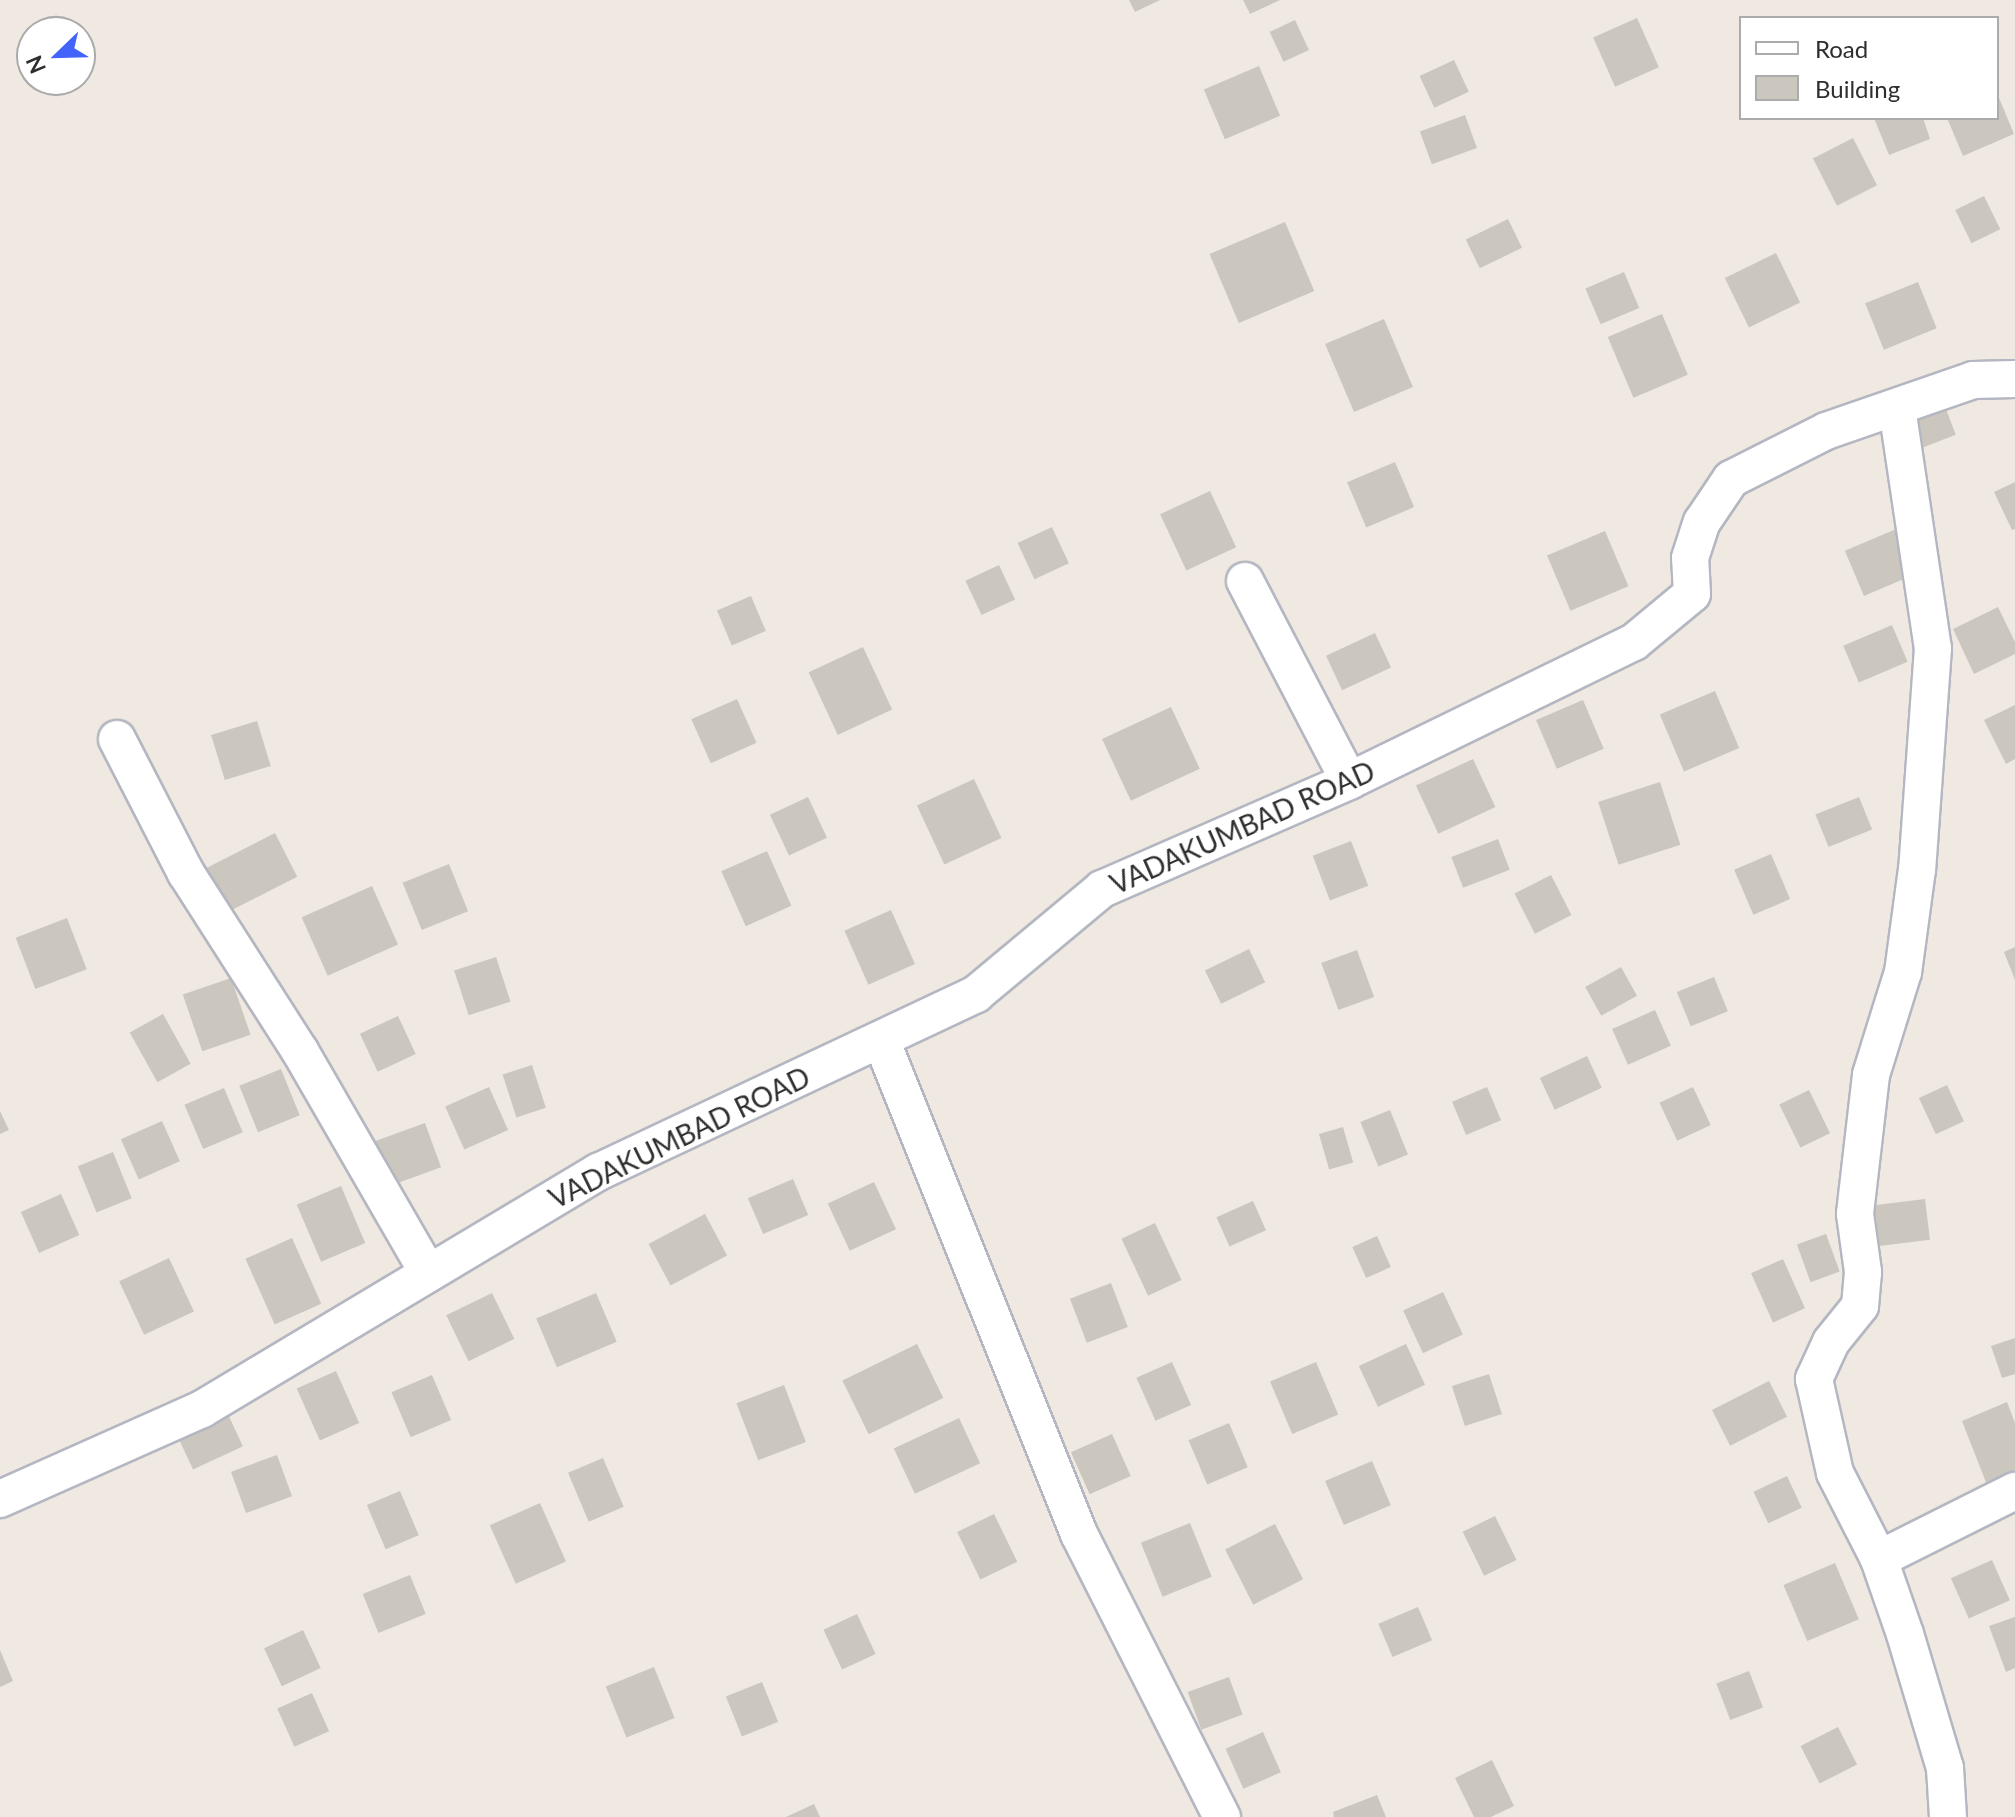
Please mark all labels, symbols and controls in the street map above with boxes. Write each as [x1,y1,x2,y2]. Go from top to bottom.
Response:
north arrow [16,16,96,96]
legend [1739,16,1999,120]
text: Road [1815,34,1868,63]
text: N [20,52,51,78]
text: Building [1815,74,1900,103]
street label: VADAKUMBAD ROAD [1105,753,1379,901]
street label: VADAKUMBAD ROAD [543,1059,815,1215]

